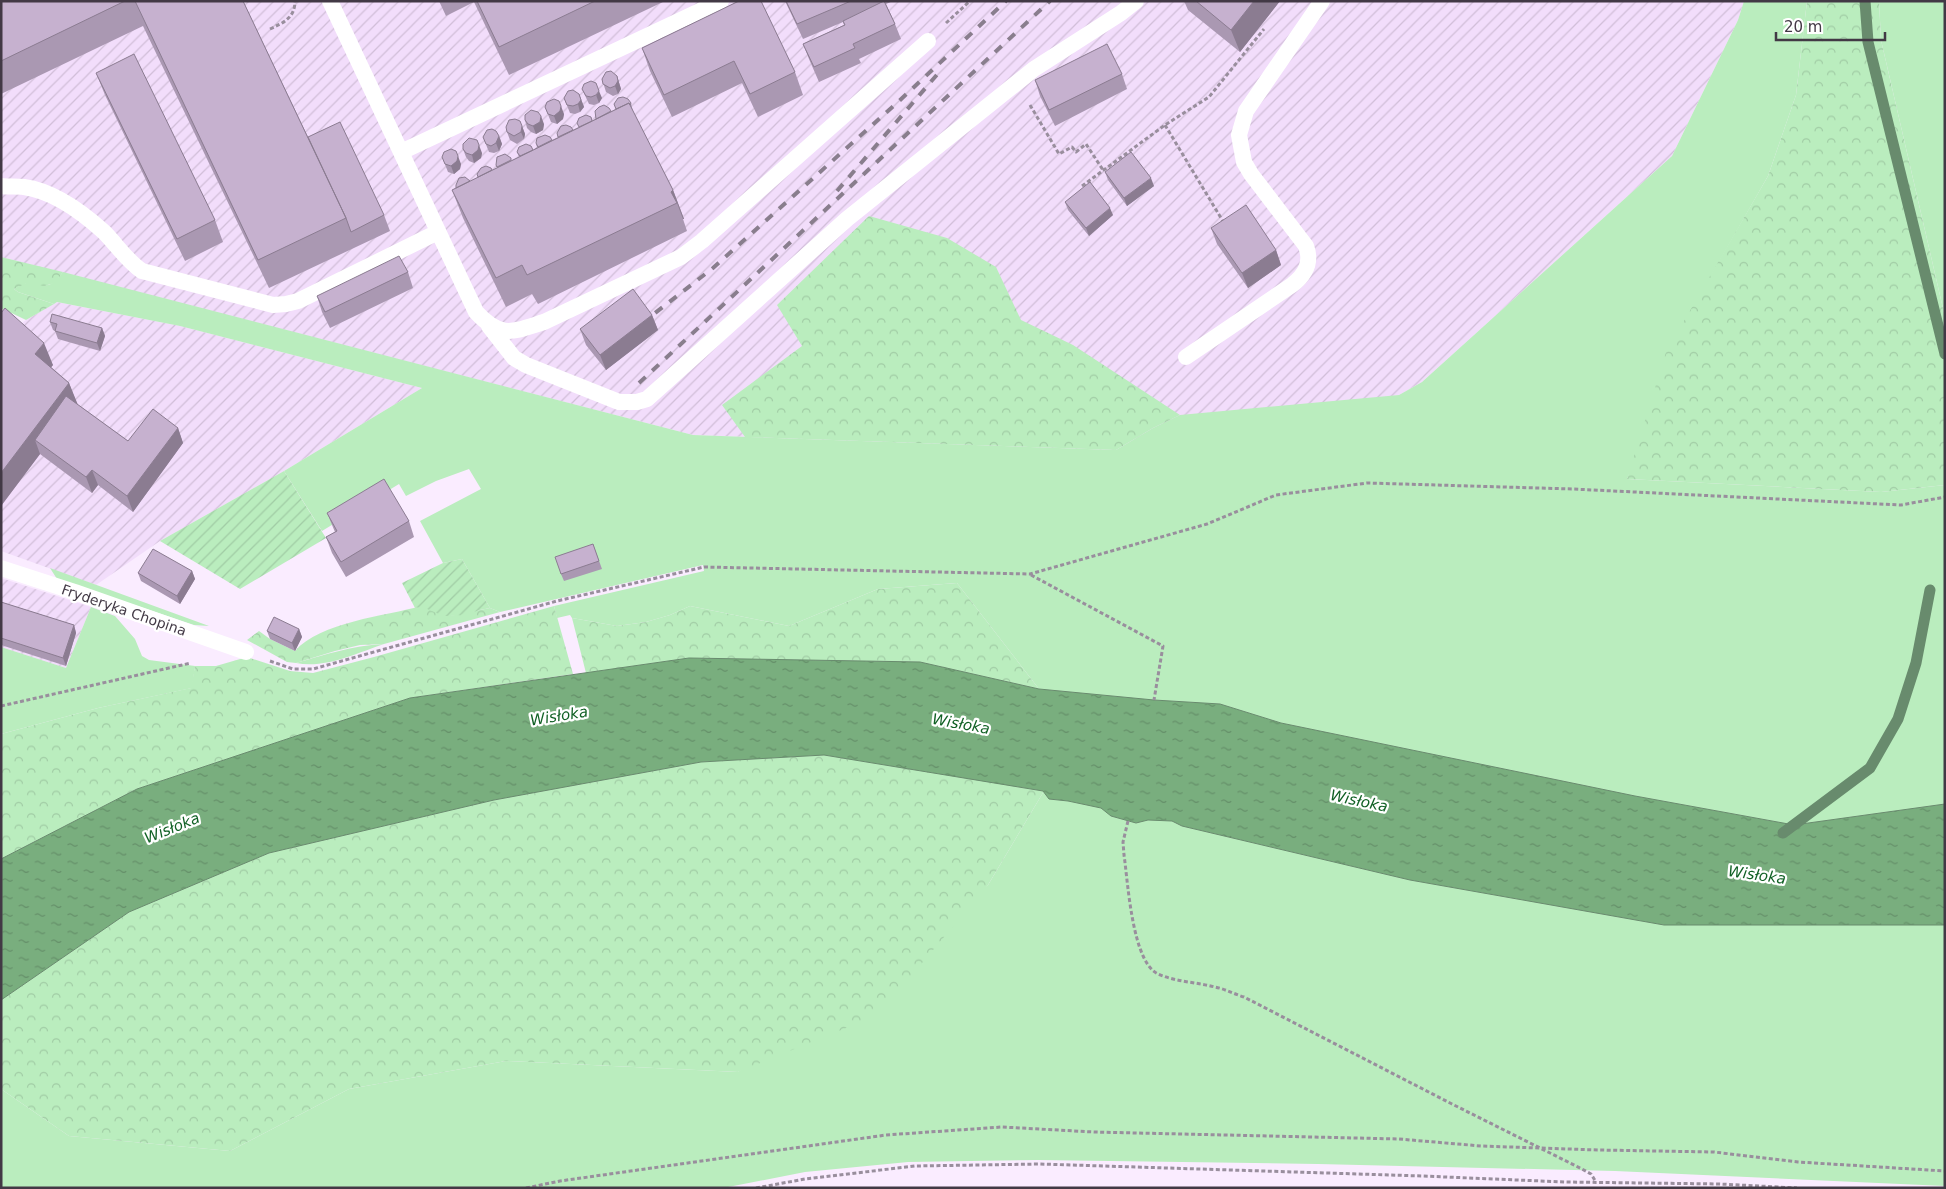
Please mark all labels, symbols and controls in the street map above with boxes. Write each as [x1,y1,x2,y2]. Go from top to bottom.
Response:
scale bar [1776,10,1885,42]
text: 20 m [1784,18,1822,36]
street label: Fryderyka Chopina [59,581,189,639]
water label: Wisłoka [529,703,589,729]
water label: Wisłoka [931,710,991,738]
water label: Wisłoka [1329,786,1389,816]
water label: Wisłoka [142,809,202,847]
water label: Wisłoka [1727,862,1787,888]

